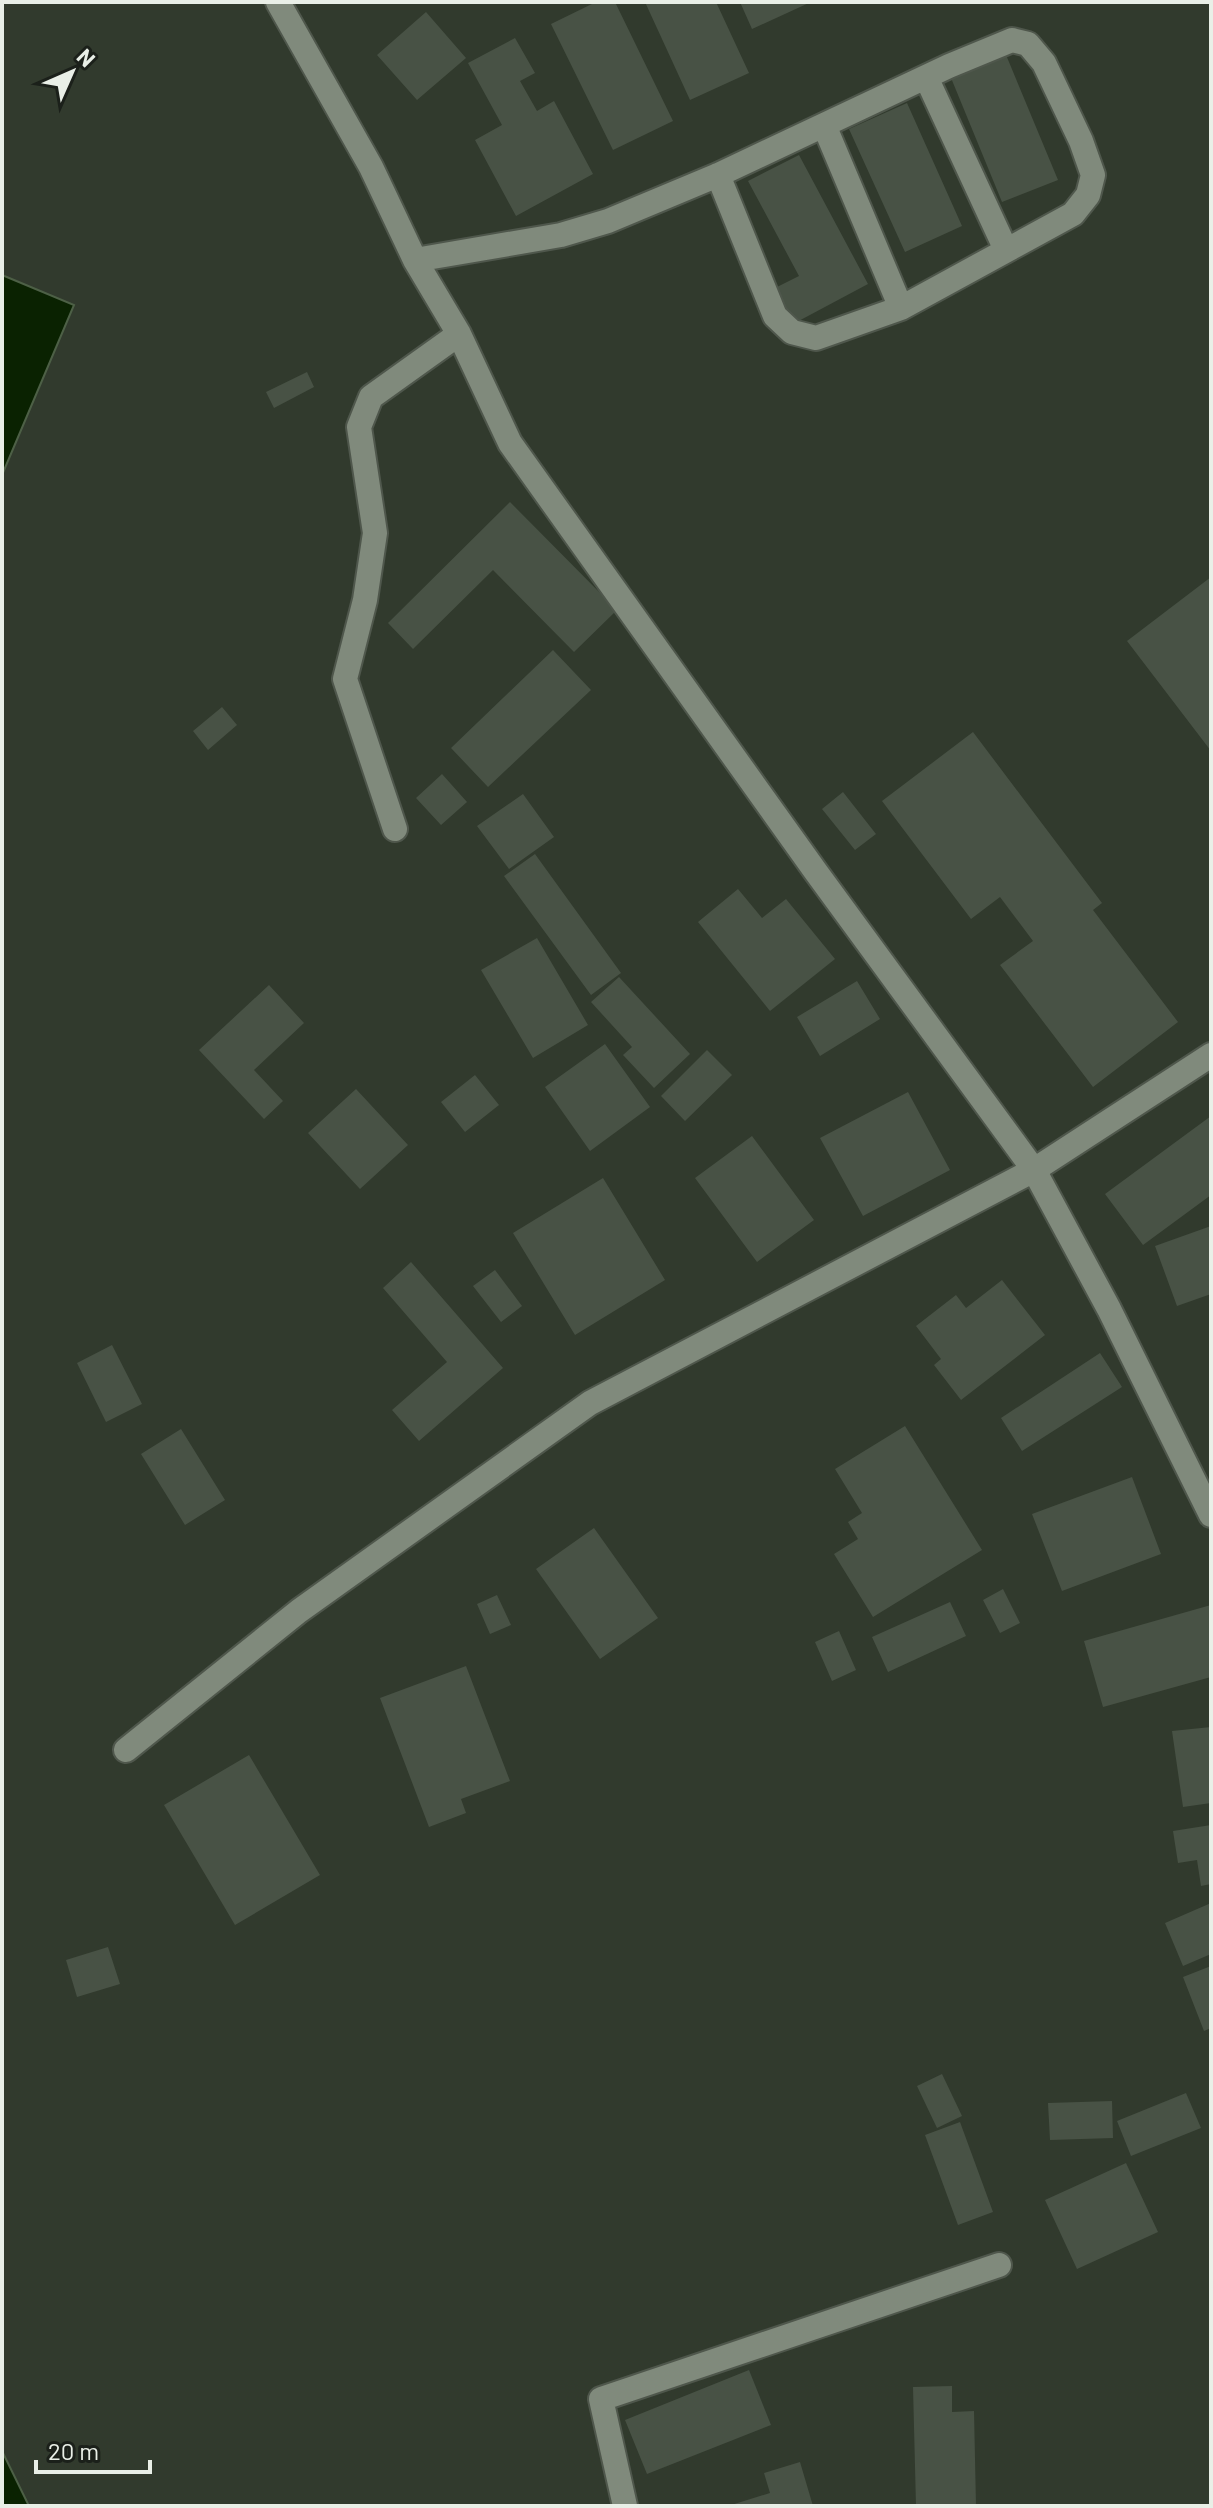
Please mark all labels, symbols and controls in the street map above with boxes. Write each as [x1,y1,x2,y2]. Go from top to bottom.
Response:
north arrow [32,32,112,112]
text: N [72,43,101,72]
scale bar [36,2424,150,2474]
text: 20 m [48,2436,99,2465]

